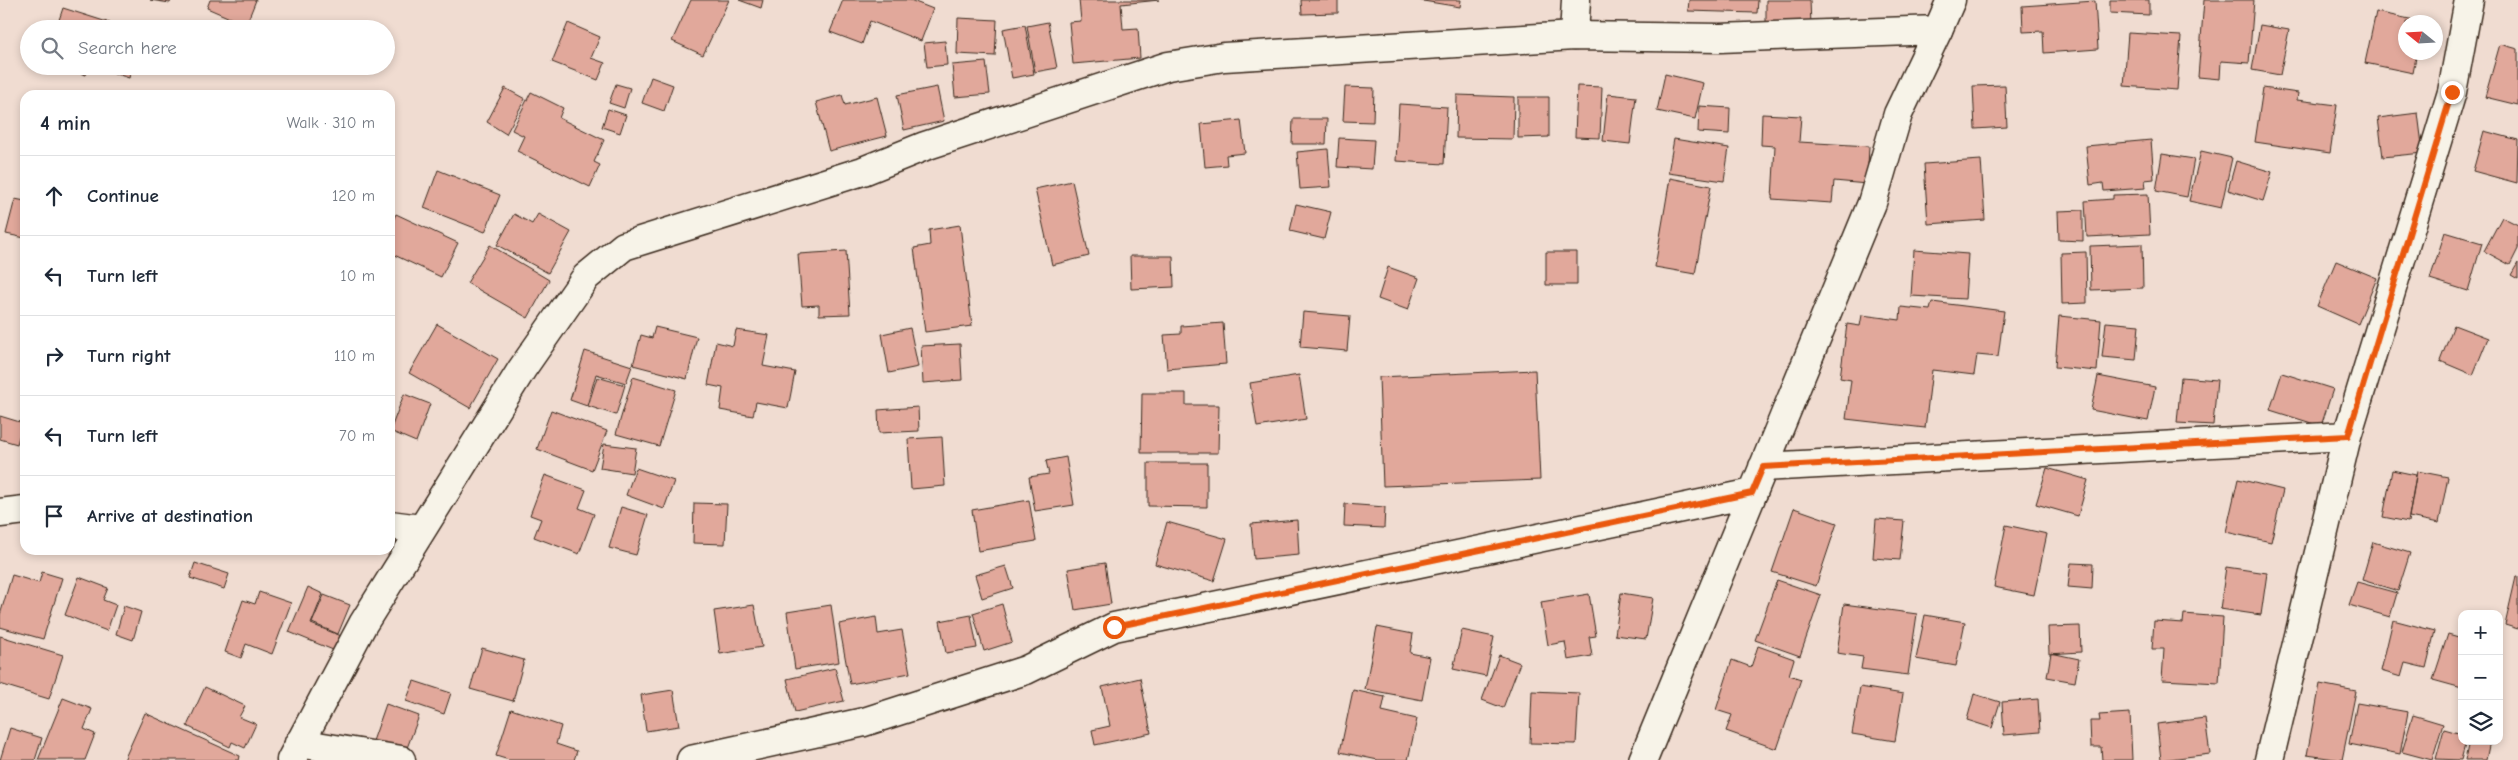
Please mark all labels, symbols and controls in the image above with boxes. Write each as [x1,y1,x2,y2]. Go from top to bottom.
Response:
north arrow [2398,15,2443,60]
search box [20,20,395,75]
icon: search [38,34,66,62]
text: Search here [78,37,177,59]
route end [2441,81,2464,104]
text: 4 min [40,111,91,135]
text: Walk · 310 m [286,114,375,132]
icon: ahead [40,182,68,210]
text: Continue [87,185,159,207]
text: 120 m [332,187,375,205]
icon: left [40,262,68,290]
text: Turn left [87,265,158,287]
text: 10 m [340,267,375,285]
icon: right [40,342,68,370]
text: Turn right [87,345,171,367]
text: 110 m [334,347,375,365]
icon: left [40,422,68,450]
text: Turn left [87,425,158,447]
text: 70 m [339,427,375,445]
icon: arrive [40,502,68,530]
text: Arrive at destination [87,505,253,527]
map controls [2458,610,2503,745]
button: + [2458,610,2503,655]
route start [1103,616,1126,639]
button: − [2458,655,2503,700]
button: layers [2458,700,2503,745]

